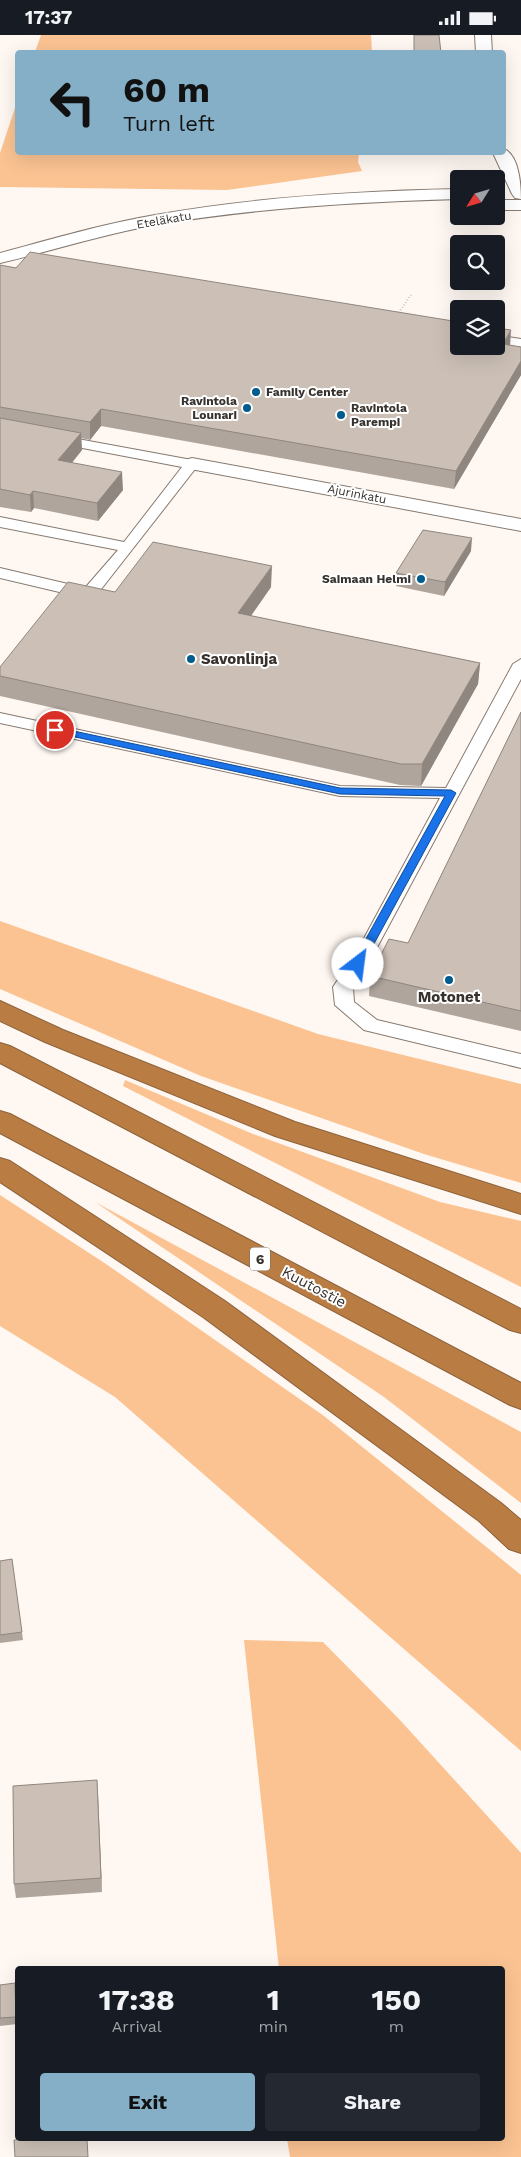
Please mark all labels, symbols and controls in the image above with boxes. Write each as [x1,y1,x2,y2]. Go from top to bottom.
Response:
text: 17:37 [25,6,72,29]
text: 60 m [123,69,210,111]
icon: left [40,70,105,135]
text: Turn left [123,111,215,136]
north arrow [450,170,505,225]
map controls [450,170,505,355]
street label: Eteläkatu [135,208,193,232]
button: search [450,235,505,290]
button: layers [450,300,505,355]
place label: Family Center [266,385,349,399]
marker: Family Center [250,386,262,398]
place label: Ravintola Lounari [181,394,237,422]
place label: Ravintola Parempi [351,401,407,429]
marker: Ravintola Lounari [241,402,253,414]
marker: Ravintola Parempi [335,409,347,421]
street label: Ajurinkatu [326,481,388,507]
place label: Saimaan Helmi [322,572,411,586]
marker: Saimaan Helmi [415,573,427,585]
place label: Savonlinja [201,650,277,668]
marker: Savonlinja [185,653,197,665]
pin [34,709,76,751]
icon: arrive [41,716,69,744]
position arrow [331,937,383,989]
marker: Motonet [443,974,455,986]
place label: Motonet [418,988,481,1006]
road number: 6 [250,1247,270,1271]
street label: Kuutostie [279,1263,349,1311]
text: 17:38 [99,1982,175,2017]
text: 1 [267,1982,280,2017]
text: 150 [372,1982,421,2017]
text: Arrival [112,2017,162,2036]
text: min [259,2017,288,2036]
text: m [389,2017,404,2036]
button: Exit [40,2073,255,2131]
button: Share [265,2073,480,2131]

